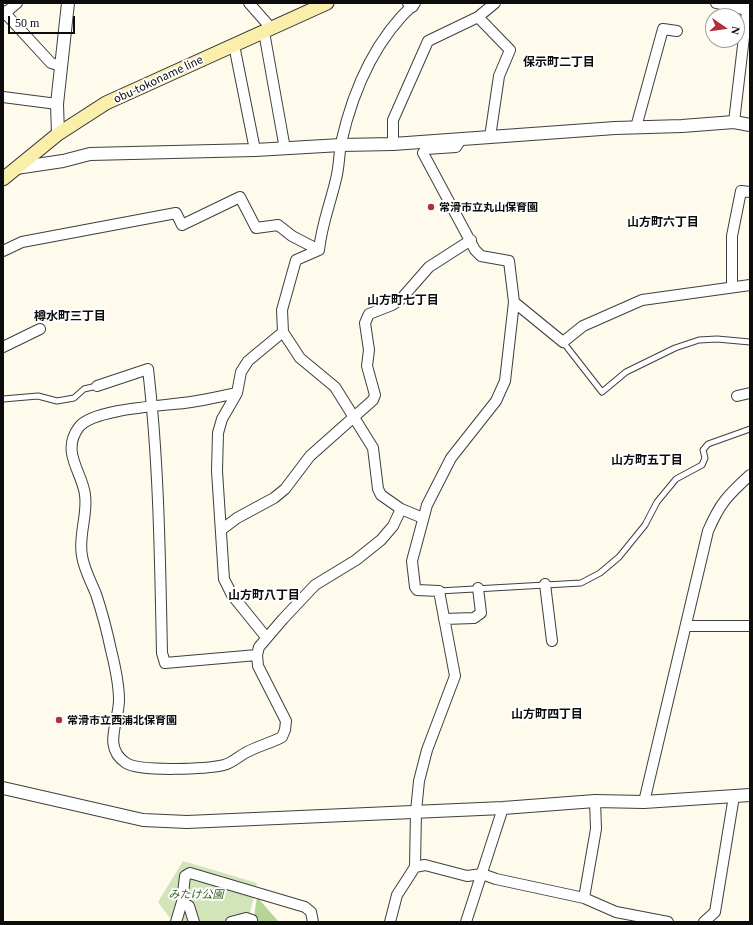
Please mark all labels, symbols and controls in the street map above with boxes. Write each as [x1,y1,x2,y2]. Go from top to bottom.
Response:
scale bar [10,8,77,34]
north arrow [705,8,745,48]
text: 50 m [15,16,39,30]
text: N [729,25,742,36]
street label: obu-tokoname line [111,52,205,106]
district label: 保示町二丁目 [523,54,595,68]
place label: 常滑市立丸山保育園 [439,200,538,214]
marker: 常滑市立丸山保育園 [426,202,436,212]
district label: 山方町六丁目 [627,214,699,228]
district label: 山方町七丁目 [367,292,439,306]
district label: 樽水町三丁目 [34,308,106,322]
district label: 山方町五丁目 [611,452,683,466]
district label: 山方町八丁目 [228,587,300,601]
district label: 山方町四丁目 [511,706,583,720]
place label: 常滑市立西浦北保育園 [67,713,177,727]
marker: 常滑市立西浦北保育園 [54,715,64,725]
park label: みたけ公園 [169,887,223,901]

